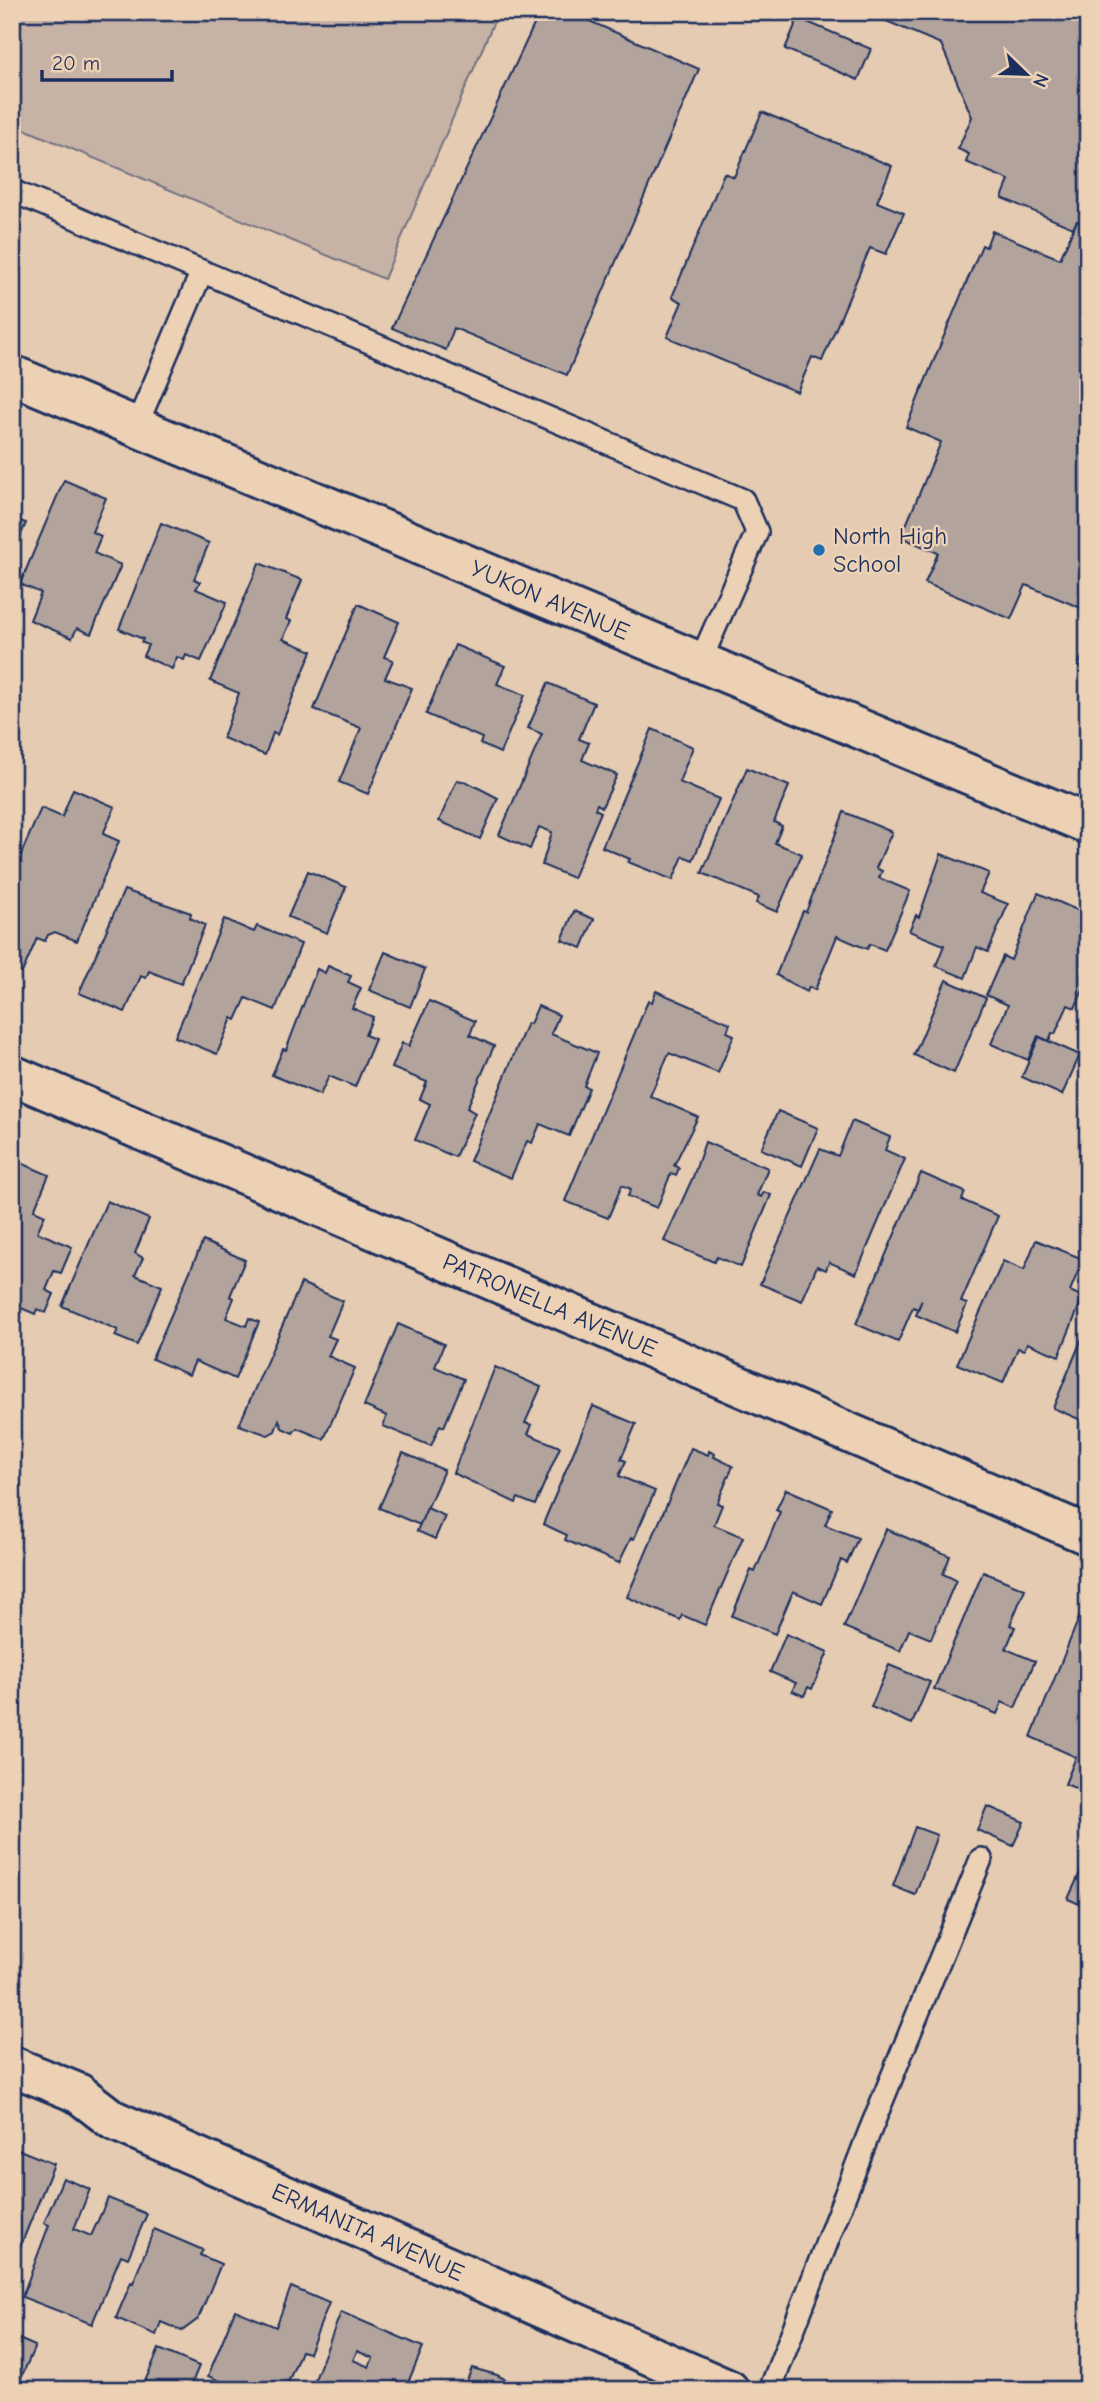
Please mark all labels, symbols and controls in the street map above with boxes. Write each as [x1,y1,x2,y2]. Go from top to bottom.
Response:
scale bar [42,38,172,82]
north arrow [992,38,1062,108]
text: 20 m [52,51,100,75]
text: N [1028,70,1053,90]
place label: North High School [833,522,947,578]
marker: North High School [811,542,827,558]
street label: YUKON AVENUE [466,554,634,646]
street label: PATRONELLA AVENUE [439,1247,661,1363]
street label: ERMANITA AVENUE [268,2177,468,2287]

